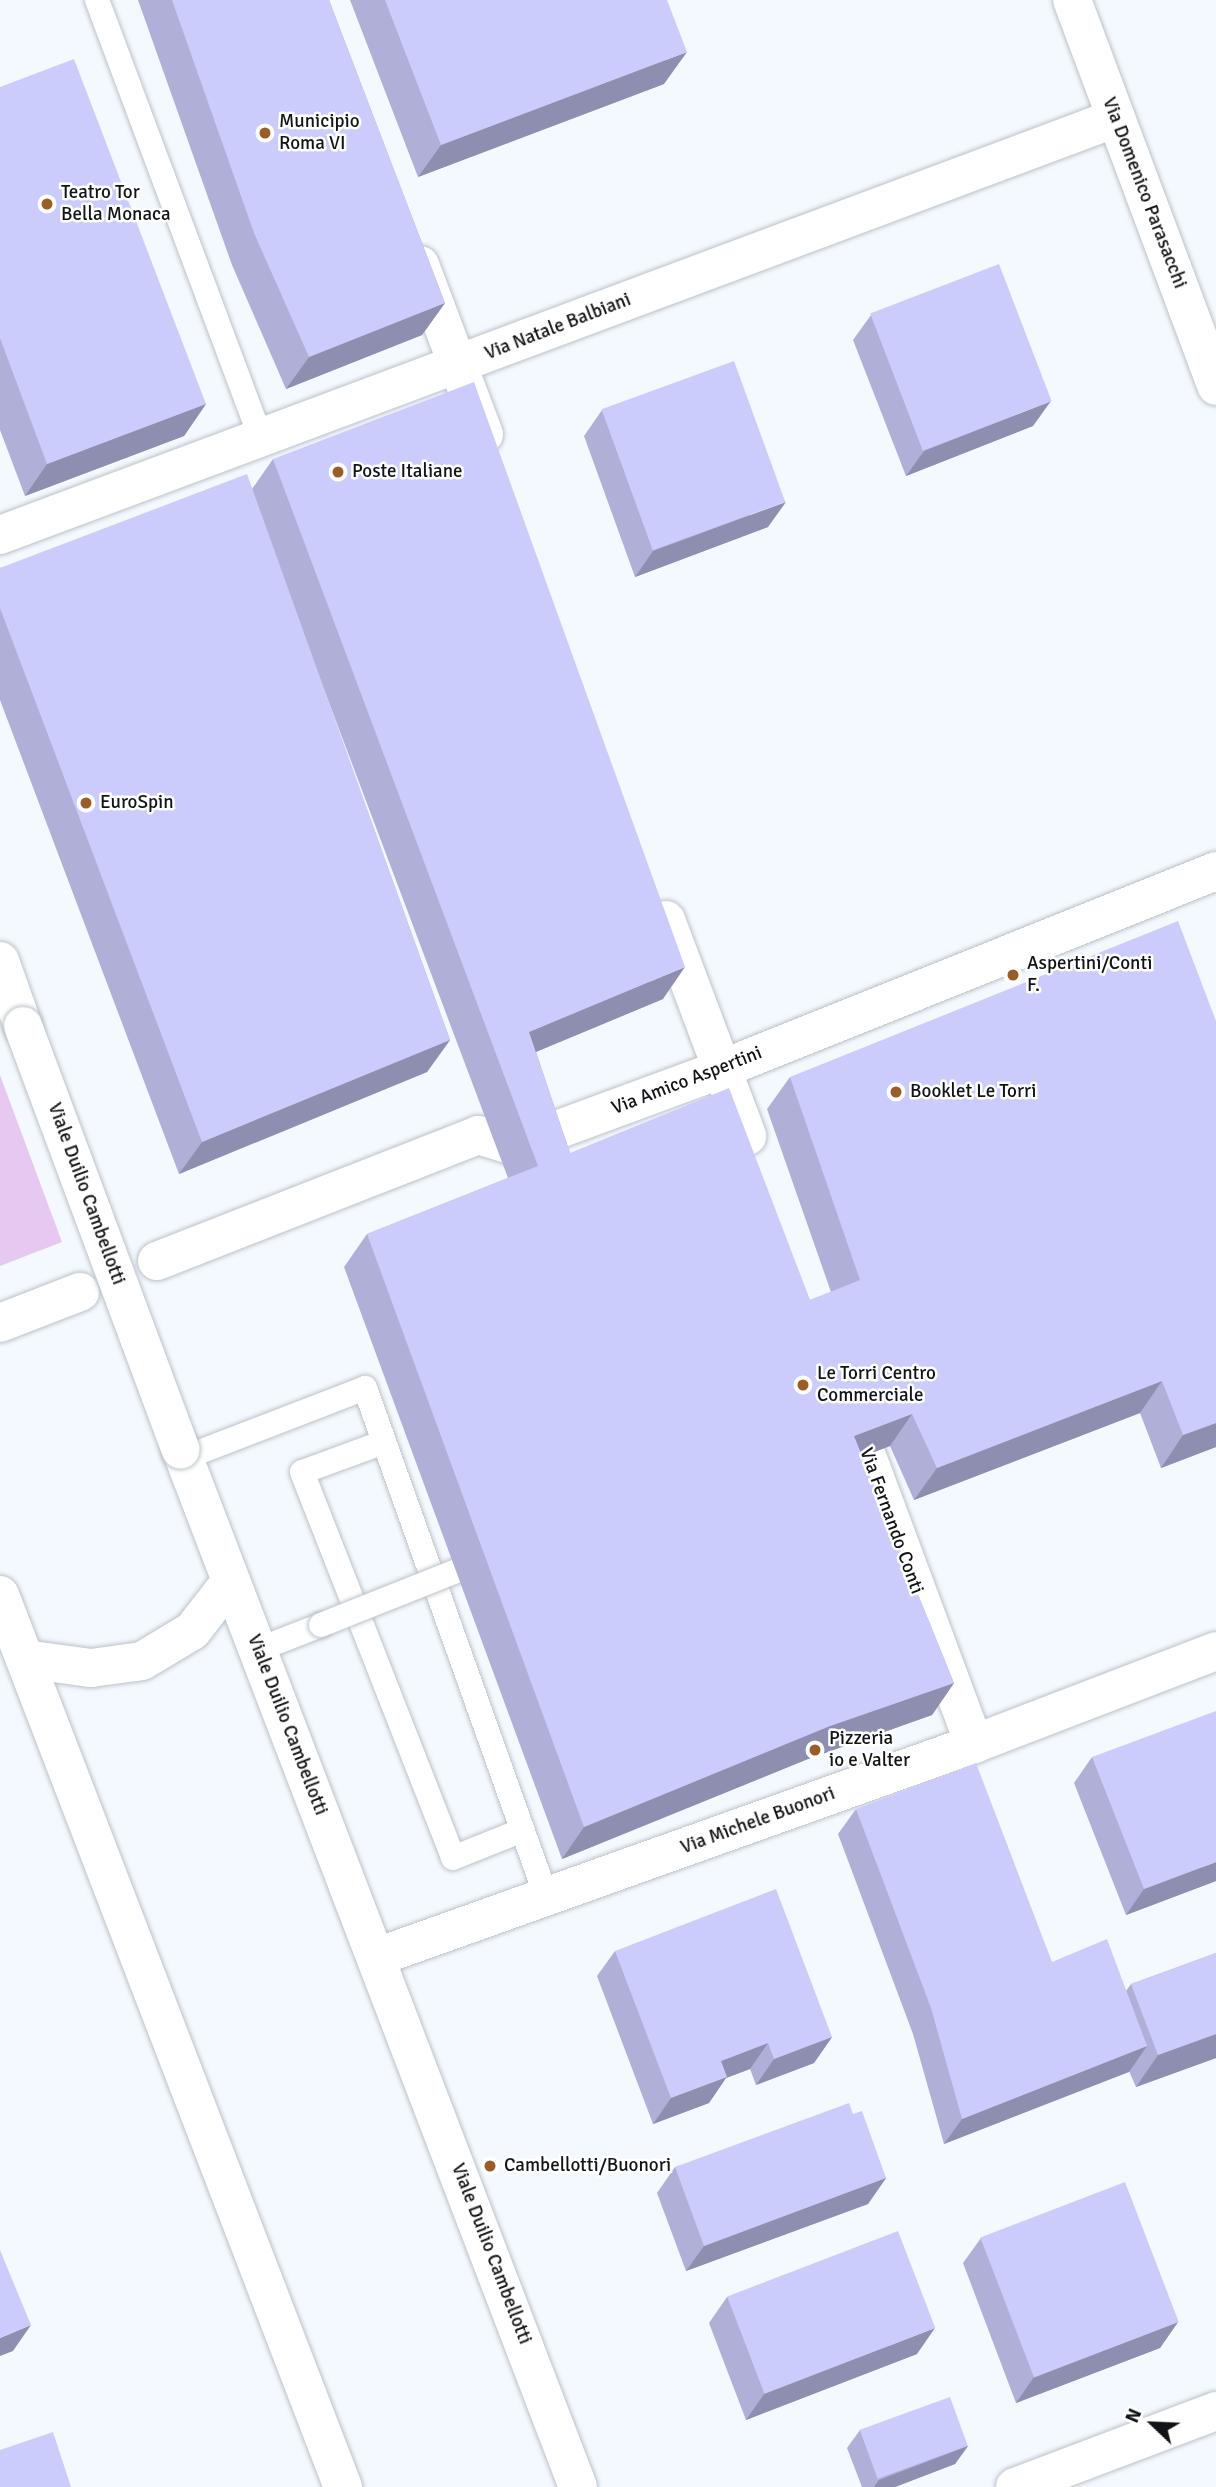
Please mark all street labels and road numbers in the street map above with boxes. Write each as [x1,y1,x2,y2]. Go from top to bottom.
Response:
street label: Via Domenico Parasacchi [1097,94,1191,292]
street label: Via Natale Balbiani [482,289,634,365]
street label: Via Amico Aspertini [609,1042,765,1120]
street label: Viale Duilio Cambellotti [42,1100,130,1288]
street label: Via Fernando Conti [854,1445,928,1597]
street label: Viale Duilio Cambellotti [242,1631,332,1819]
street label: Via Michele Buonori [678,1782,838,1860]
street label: Viale Duilio Cambellotti [446,2160,536,2348]

